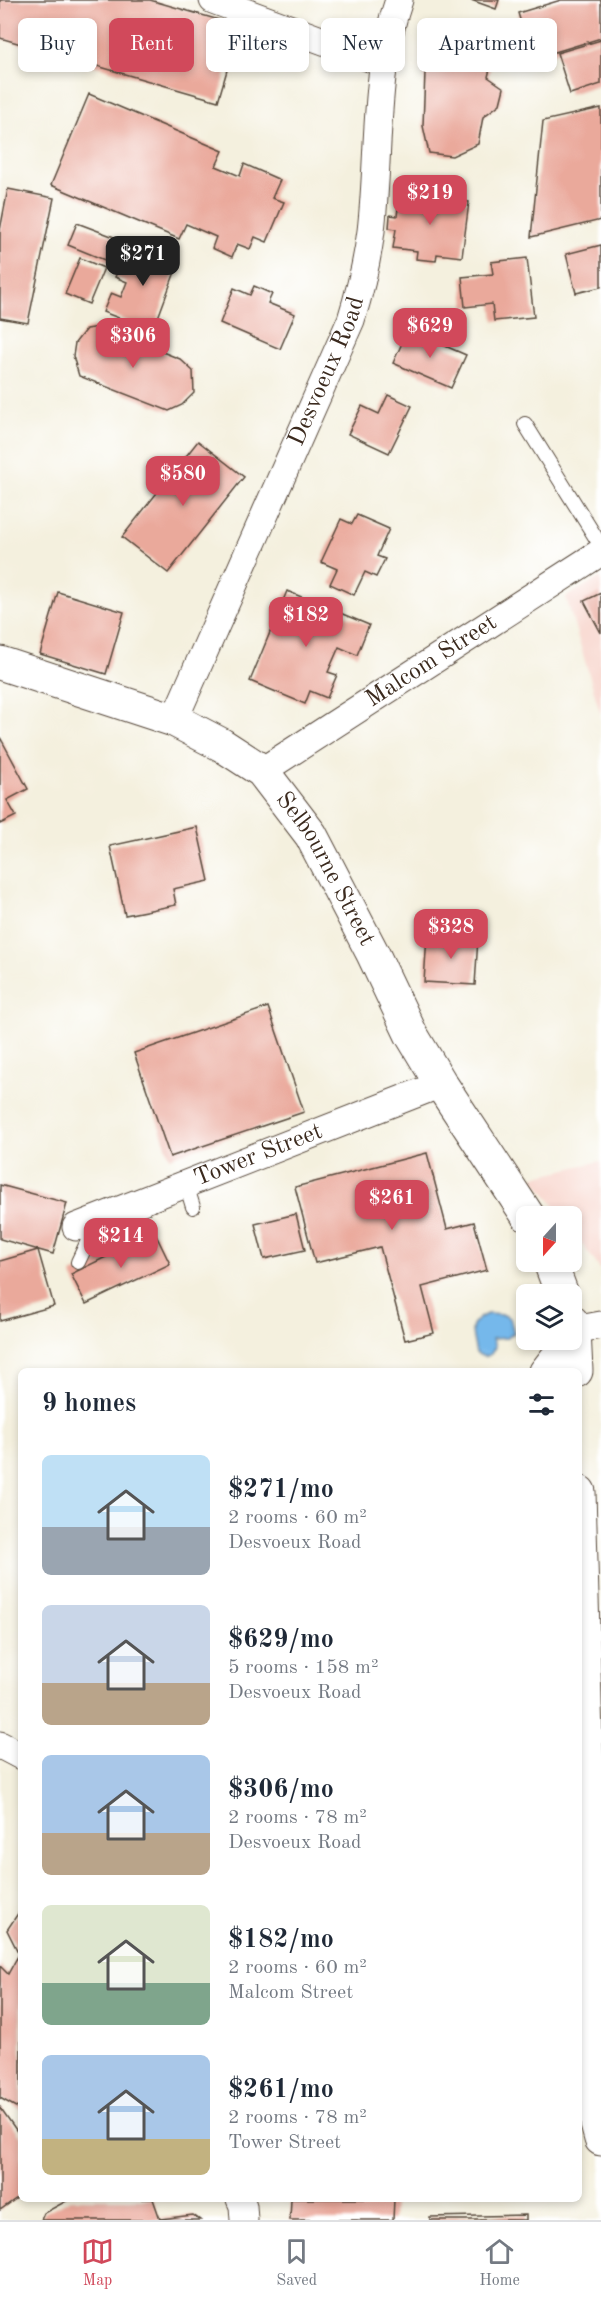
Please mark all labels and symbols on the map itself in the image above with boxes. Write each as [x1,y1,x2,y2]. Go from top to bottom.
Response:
pin: $219 [394,175,466,226]
pin: $271 [107,236,179,287]
street label: Desvoeux Road [285,294,369,450]
pin: $629 [394,308,466,359]
pin: $306 [97,318,169,369]
pin: $580 [147,456,219,507]
pin: $182 [270,597,342,648]
street label: Malcom Street [362,611,501,712]
street label: Selbourne Street [271,788,379,950]
pin: $328 [415,909,487,960]
street label: Tower Street [191,1120,326,1191]
pin: $261 [356,1180,428,1231]
north arrow [516,1206,582,1272]
pin: $214 [85,1218,157,1269]

